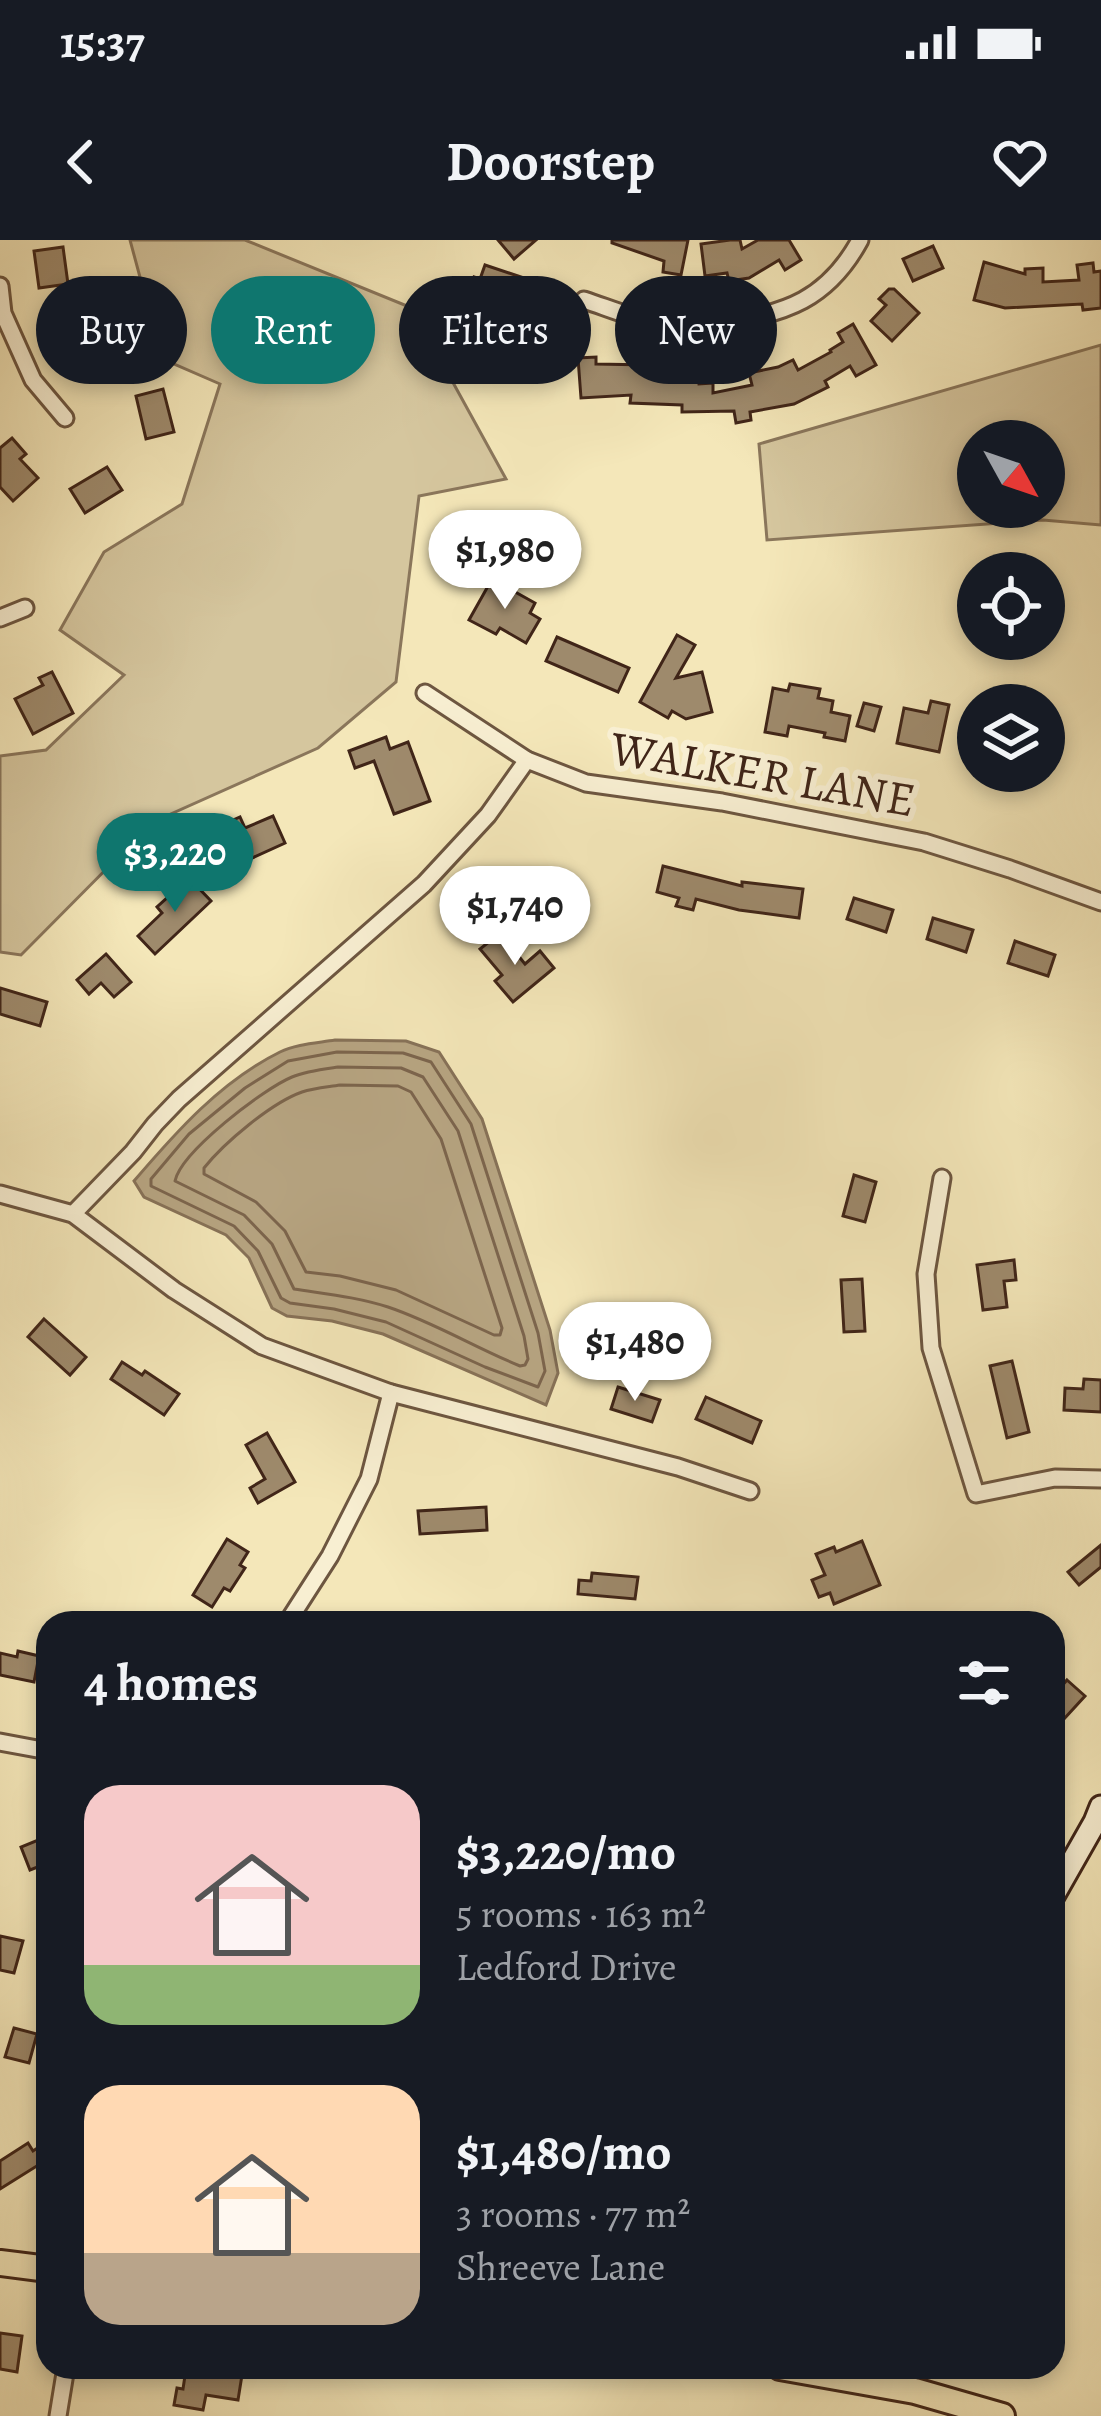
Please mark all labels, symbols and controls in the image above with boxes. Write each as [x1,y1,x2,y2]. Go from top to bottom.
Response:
text: 15:37 [60,11,145,73]
text: Doorstep [446,125,655,199]
icon: back [48,129,114,195]
icon: heart [987,129,1053,195]
chip: Buy [36,276,187,384]
chip: Rent [211,276,375,384]
chip: Filters [399,276,591,384]
chip: New [615,276,777,384]
north arrow [957,420,1065,528]
map controls [957,420,1065,792]
pin: $1,980 [407,510,603,612]
text: $1,980 [455,522,555,575]
button: locate [957,552,1065,660]
button: layers [957,684,1065,792]
street label: WALKER LANE [605,715,920,833]
pin: $3,220 [77,813,273,915]
text: $3,220 [124,825,226,878]
pin: $1,740 [417,866,613,968]
text: $1,740 [466,878,564,931]
pin: $1,480 [537,1302,733,1404]
text: $1,480 [585,1314,685,1367]
text: 4 homes [84,1648,258,1718]
icon: filters [951,1650,1017,1716]
text: $3,220/mo [456,1817,676,1887]
icon: home [180,1833,324,1977]
text: 5 rooms · 163 m² [456,1887,706,1940]
text: Ledford Drive [456,1940,677,1993]
text: $1,480/mo [456,2117,672,2187]
icon: home [180,2133,324,2277]
text: 3 rooms · 77 m² [456,2187,690,2240]
text: Shreeve Lane [456,2240,665,2293]

